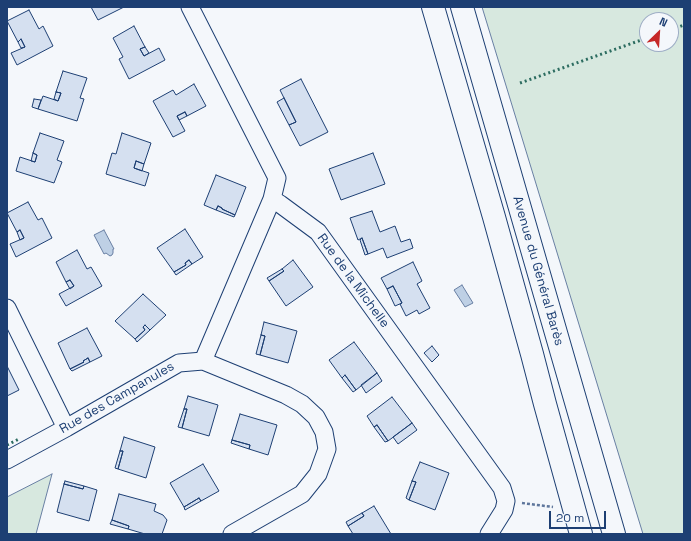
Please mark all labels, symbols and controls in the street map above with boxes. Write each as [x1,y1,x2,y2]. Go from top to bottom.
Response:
north arrow [639,12,679,52]
text: N [657,14,670,30]
street label: Avenue du Général Barès [509,194,567,348]
street label: Rue de la Michelle [314,231,392,331]
street label: Rue des Campanules [57,359,177,437]
scale bar [551,503,608,529]
text: 20 m [556,510,584,526]

